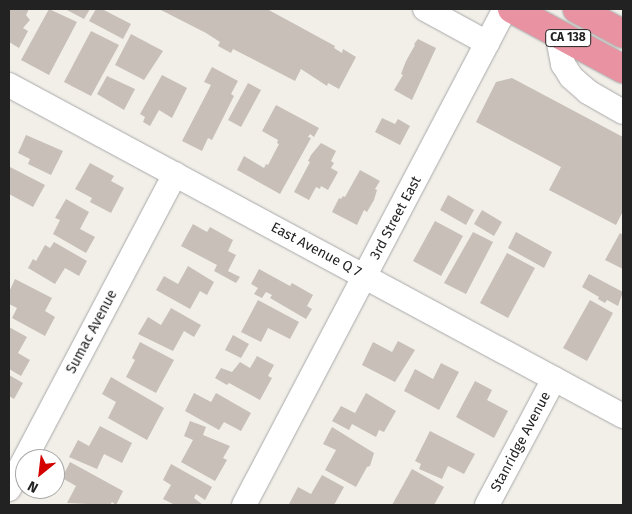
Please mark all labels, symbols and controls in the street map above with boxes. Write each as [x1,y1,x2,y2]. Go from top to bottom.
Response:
road number: CA 138 [544,28,592,48]
street label: 3rd Street East [367,173,425,263]
street label: East Avenue Q 7 [268,219,364,281]
street label: Sumac Avenue [63,287,121,377]
street label: Stanridge Avenue [488,389,554,495]
north arrow [15,449,65,499]
text: N [25,477,41,496]

